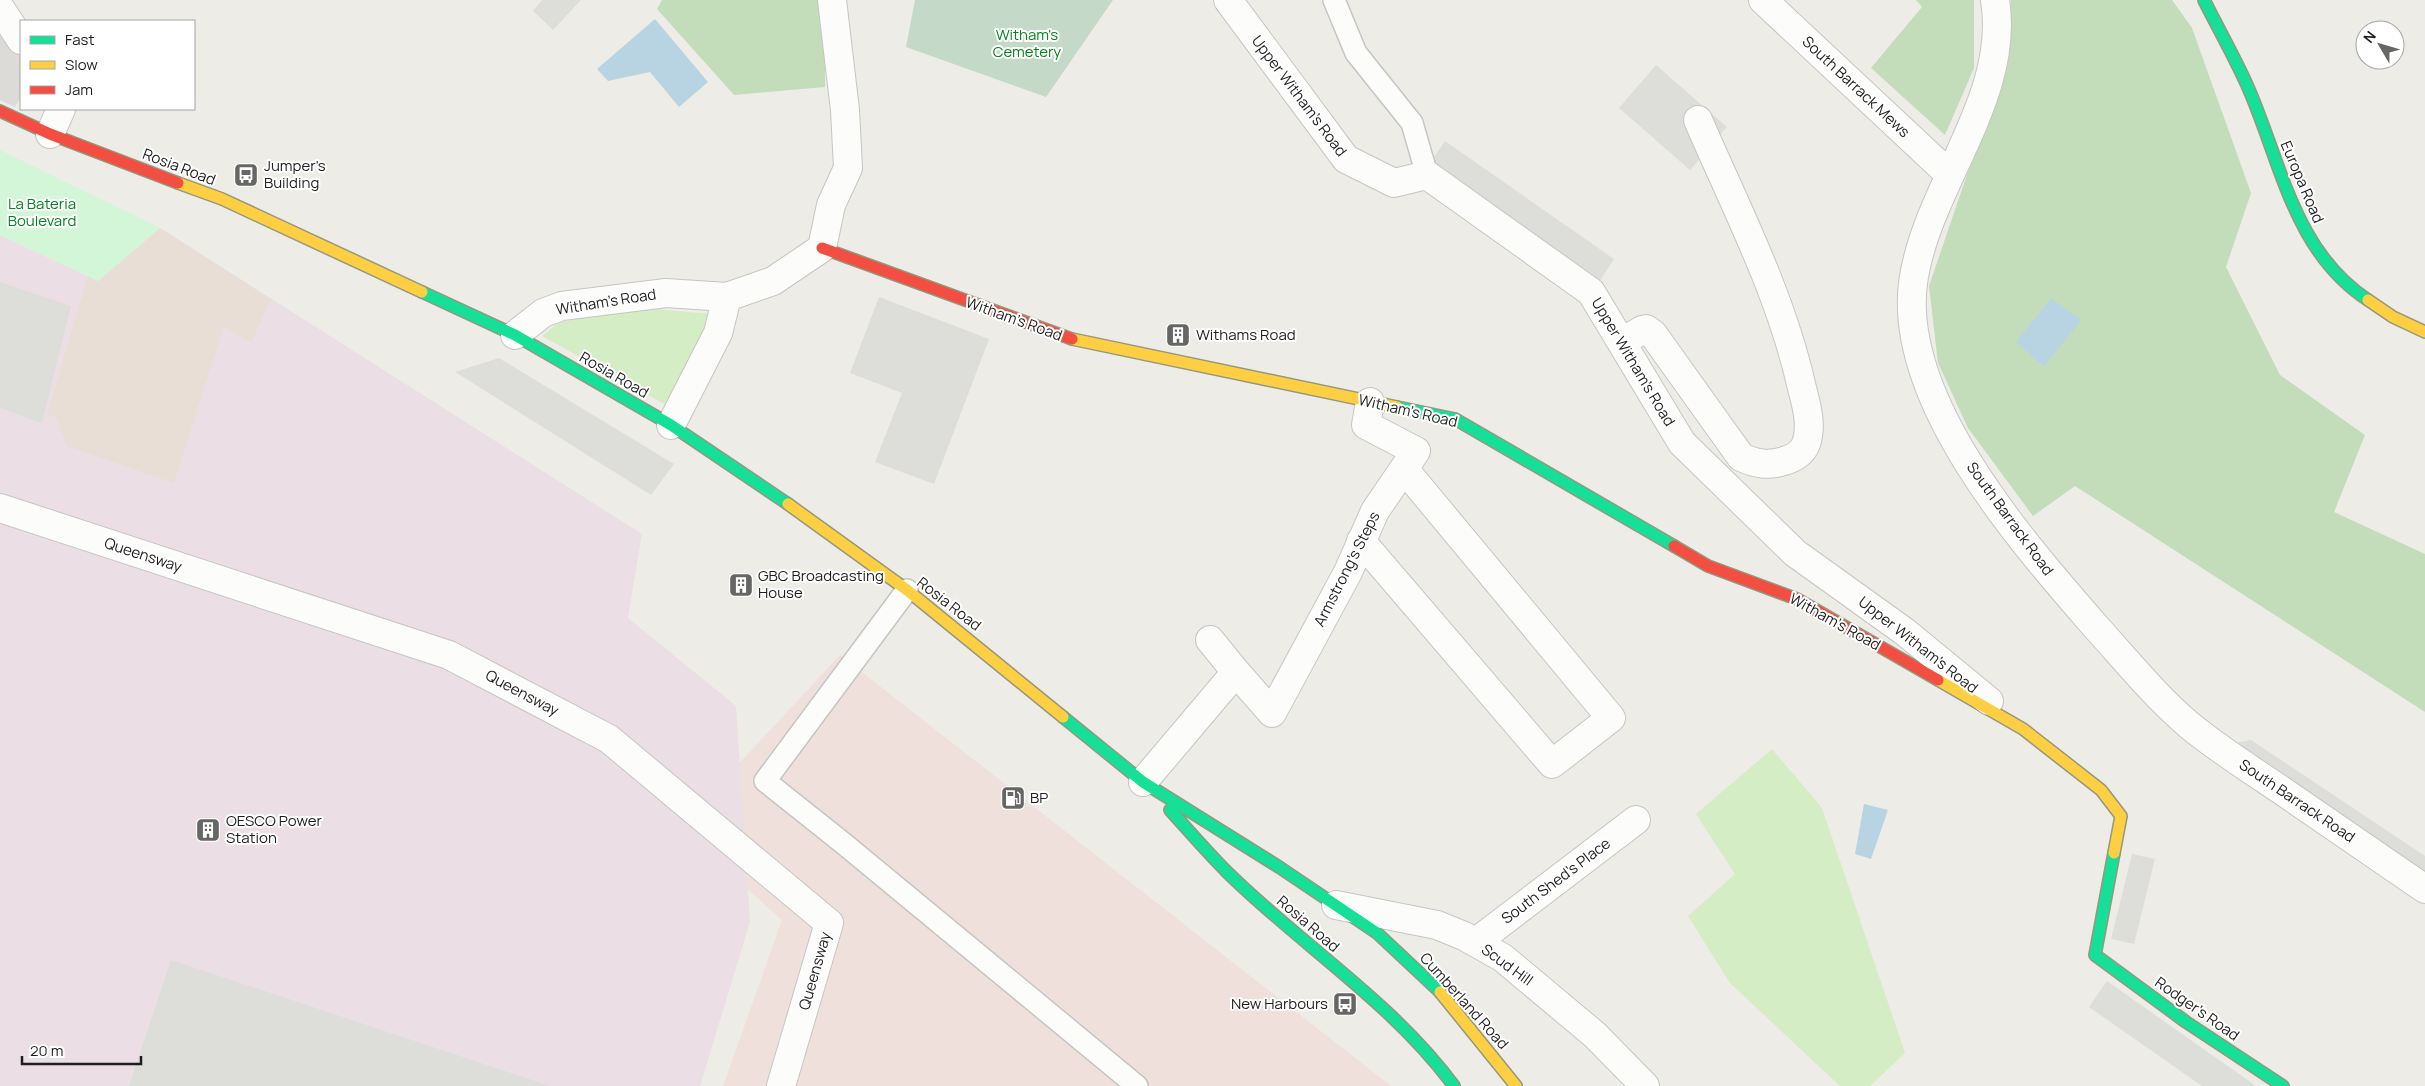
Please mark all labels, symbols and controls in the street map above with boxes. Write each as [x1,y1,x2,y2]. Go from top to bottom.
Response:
legend [20,20,195,110]
north arrow [2355,20,2405,70]
park label: Witham's Cemetery [993,24,1061,62]
text: N [2359,27,2380,47]
text: Fast [65,29,94,50]
street label: Upper Witham's Road [1247,31,1352,161]
street label: South Barrack Mews [1798,31,1915,142]
text: Slow [65,54,98,75]
text: Jam [65,79,93,100]
street label: Europa Road [2276,137,2329,226]
street label: Rosia Road [140,143,219,190]
place label: Jumper's Building [264,155,326,193]
bus stop icon: Jumper's Building [233,162,259,188]
park label: La Bateria Boulevard [8,193,76,231]
street label: Witham's Road [554,283,658,320]
street label: Witham's Road [963,291,1065,346]
street label: Upper Witham's Road [1587,293,1680,430]
building icon: Withams Road [1165,322,1191,348]
place label: Withams Road [1196,324,1296,345]
street label: Rosia Road [576,346,653,403]
street label: Witham's Road [1356,389,1460,432]
street label: South Barrack Road [1962,458,2059,580]
street label: Armstrong's Steps [1308,507,1385,630]
street label: Queensway [102,532,185,577]
place label: GBC Broadcasting House [758,565,884,603]
building icon: GBC Broadcasting House [728,572,754,598]
street label: Rosia Road [913,572,986,635]
street label: Witham's Road [1786,588,1885,655]
street label: Upper Witham's Road [1854,591,1983,698]
street label: Queensway [482,664,563,721]
street label: South Barrack Road [2235,754,2359,847]
fuel station icon: BP [1000,785,1026,811]
place label: BP [1030,787,1048,808]
place label: OESCO Power Station [226,810,322,848]
building icon: OESCO Power Station [195,817,221,843]
street label: South Shed's Place [1497,833,1615,929]
street label: Rosia Road [1273,891,1344,957]
street label: Queensway [793,929,836,1012]
street label: Scud Hill [1477,939,1537,990]
street label: Cumberland Road [1415,948,1514,1054]
street label: Rodger's Road [2151,972,2244,1046]
bus stop icon: New Harbours [1332,991,1358,1017]
place label: New Harbours [1231,993,1328,1014]
scale bar [22,1034,141,1066]
text: 20 m [30,1040,63,1061]

